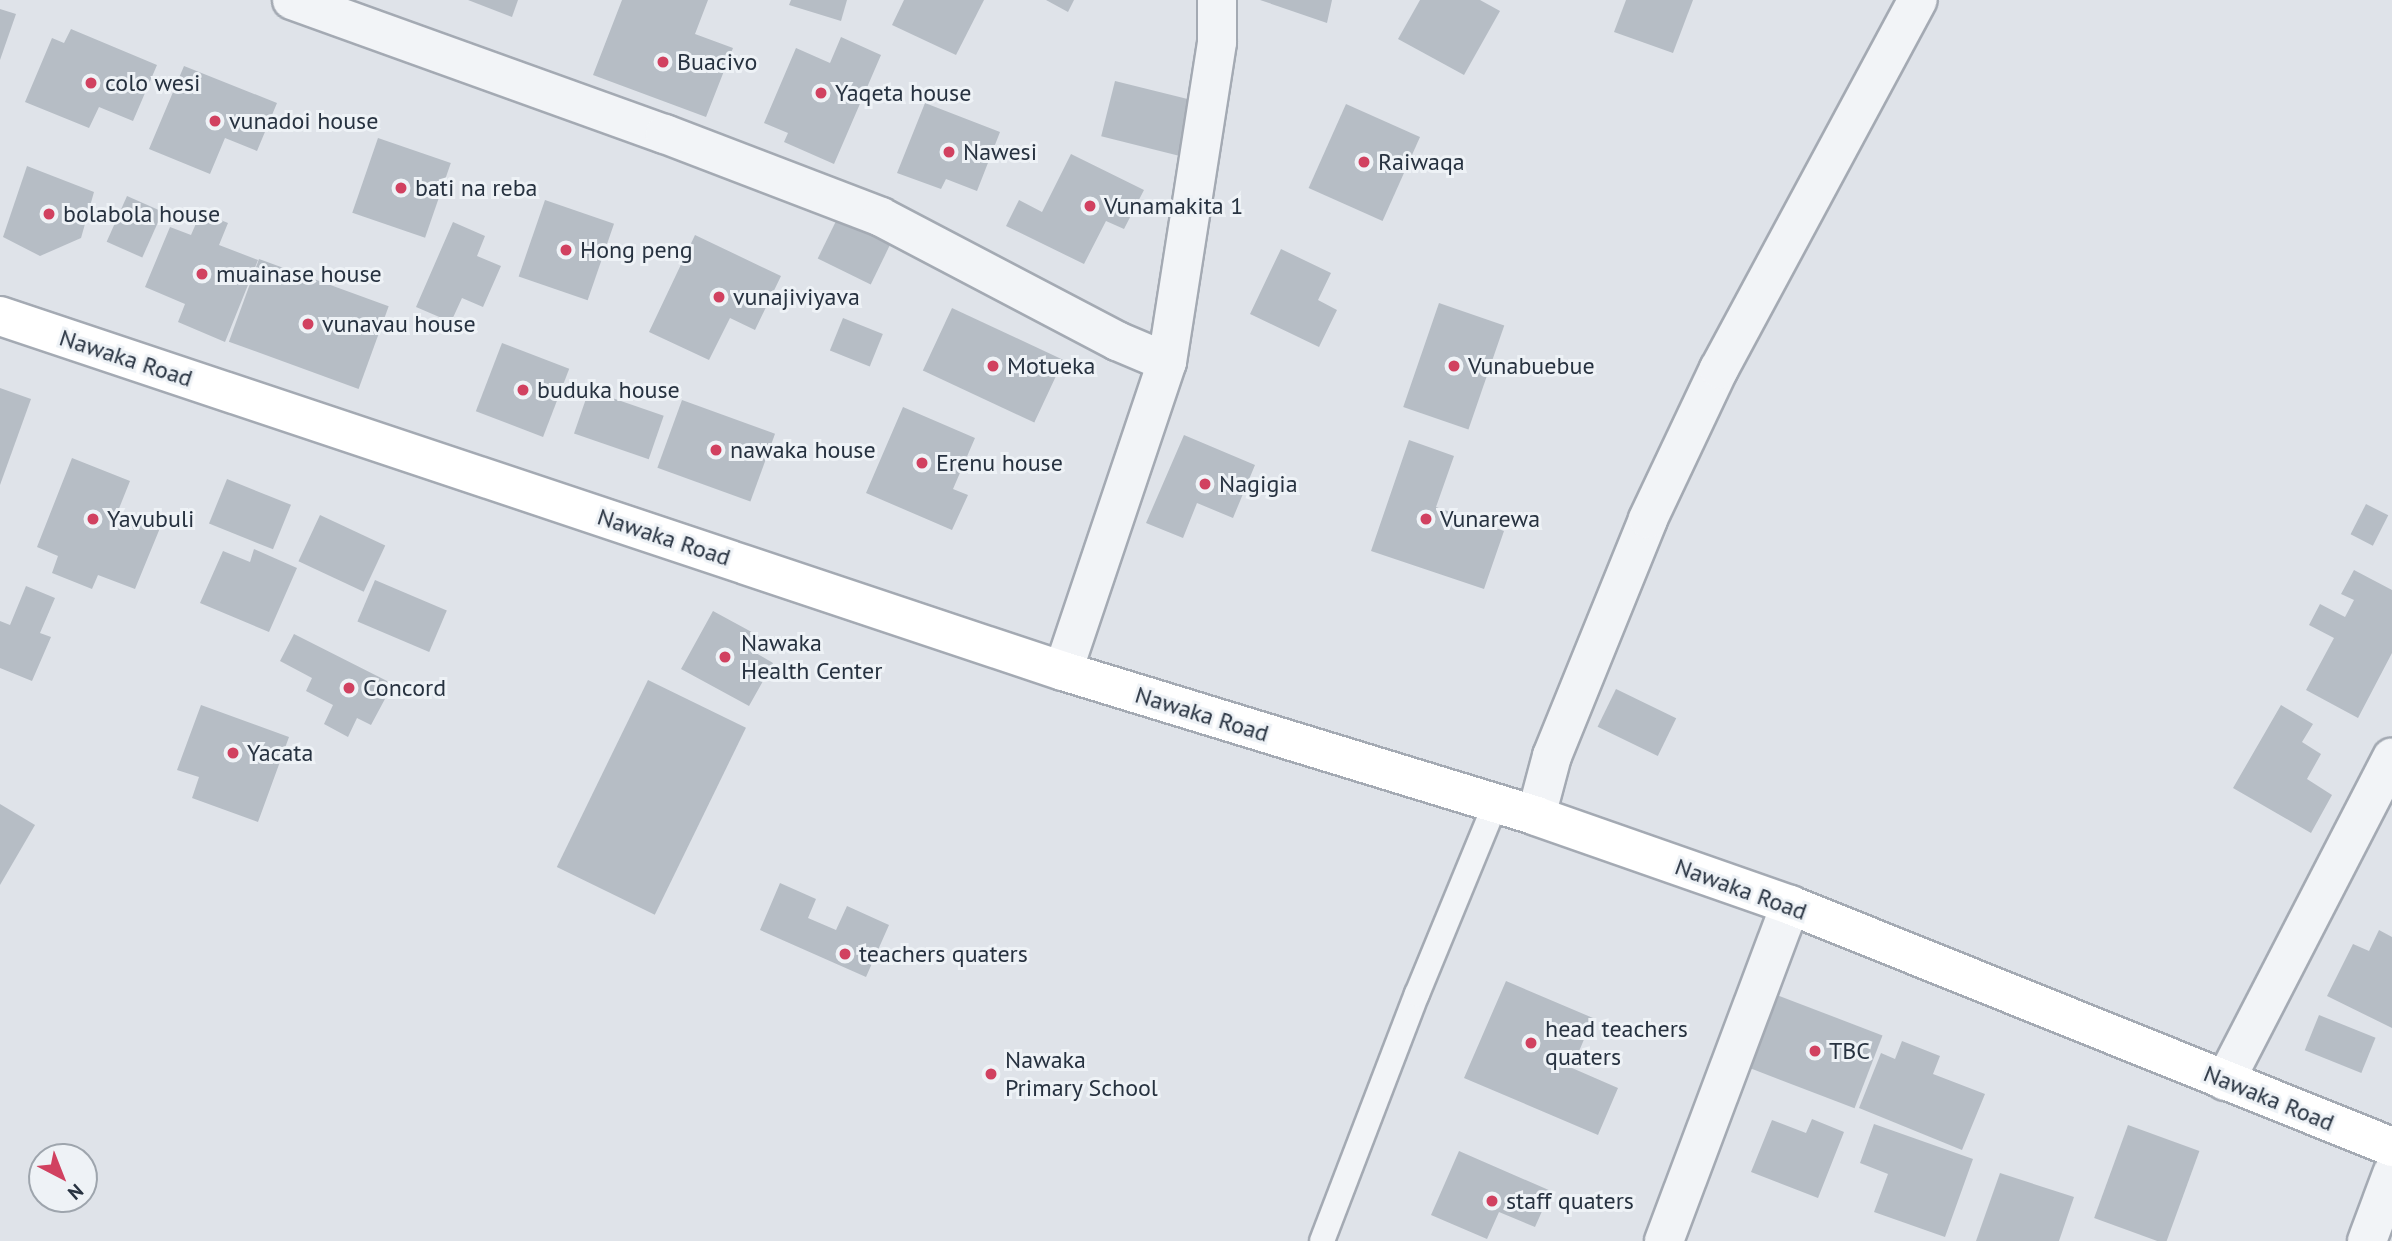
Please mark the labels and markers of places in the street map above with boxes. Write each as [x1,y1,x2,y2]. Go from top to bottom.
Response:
place label: Buacivo [677,48,757,76]
marker: Buacivo [655,54,671,70]
place label: colo wesi [105,69,201,97]
marker: colo wesi [83,75,99,91]
place label: Yaqeta house [835,79,971,107]
marker: Yaqeta house [813,85,829,101]
place label: vunadoi house [229,107,378,135]
marker: vunadoi house [207,113,223,129]
place label: Nawesi [963,138,1037,166]
marker: Nawesi [941,144,957,160]
place label: Raiwaqa [1378,148,1465,176]
marker: Raiwaqa [1356,154,1372,170]
place label: bati na reba [415,174,537,202]
marker: bati na reba [393,180,409,196]
place label: Vunamakita 1 [1104,192,1243,220]
marker: Vunamakita 1 [1082,198,1098,214]
place label: bolabola house [63,200,220,228]
marker: bolabola house [41,206,57,222]
place label: Hong peng [580,236,693,264]
marker: Hong peng [558,242,574,258]
place label: muainase house [216,260,382,288]
marker: muainase house [194,266,210,282]
place label: vunajiviyava [733,283,860,311]
marker: vunajiviyava [711,289,727,305]
place label: vunavau house [322,310,476,338]
marker: vunavau house [300,316,316,332]
place label: Motueka [1007,352,1096,380]
place label: Vunabuebue [1468,352,1595,380]
marker: Motueka [985,358,1001,374]
marker: Vunabuebue [1446,358,1462,374]
place label: buduka house [537,376,680,404]
marker: buduka house [515,382,531,398]
place label: nawaka house [730,436,876,464]
marker: nawaka house [708,442,724,458]
place label: Erenu house [936,449,1063,477]
marker: Erenu house [914,455,930,471]
place label: Nagigia [1219,470,1298,498]
marker: Nagigia [1197,476,1213,492]
place label: Yavubuli [107,505,194,533]
place label: Vunarewa [1440,505,1540,533]
marker: Yavubuli [85,511,101,527]
marker: Vunarewa [1418,511,1434,527]
place label: Nawaka Health Center [741,629,882,685]
marker: Nawaka Health Center [715,647,735,667]
place label: Concord [363,674,446,702]
marker: Concord [341,680,357,696]
place label: Yacata [247,739,313,767]
marker: Yacata [225,745,241,761]
place label: teachers quaters [859,940,1028,968]
marker: teachers quaters [837,946,853,962]
place label: head teachers quaters [1545,1015,1688,1071]
marker: head teachers quaters [1523,1035,1539,1051]
place label: TBC [1829,1037,1870,1065]
marker: TBC [1807,1043,1823,1059]
place label: Nawaka Primary School [1005,1046,1159,1102]
marker: Nawaka Primary School [983,1066,999,1082]
place label: staff quaters [1506,1187,1634,1215]
marker: staff quaters [1484,1193,1500,1209]

